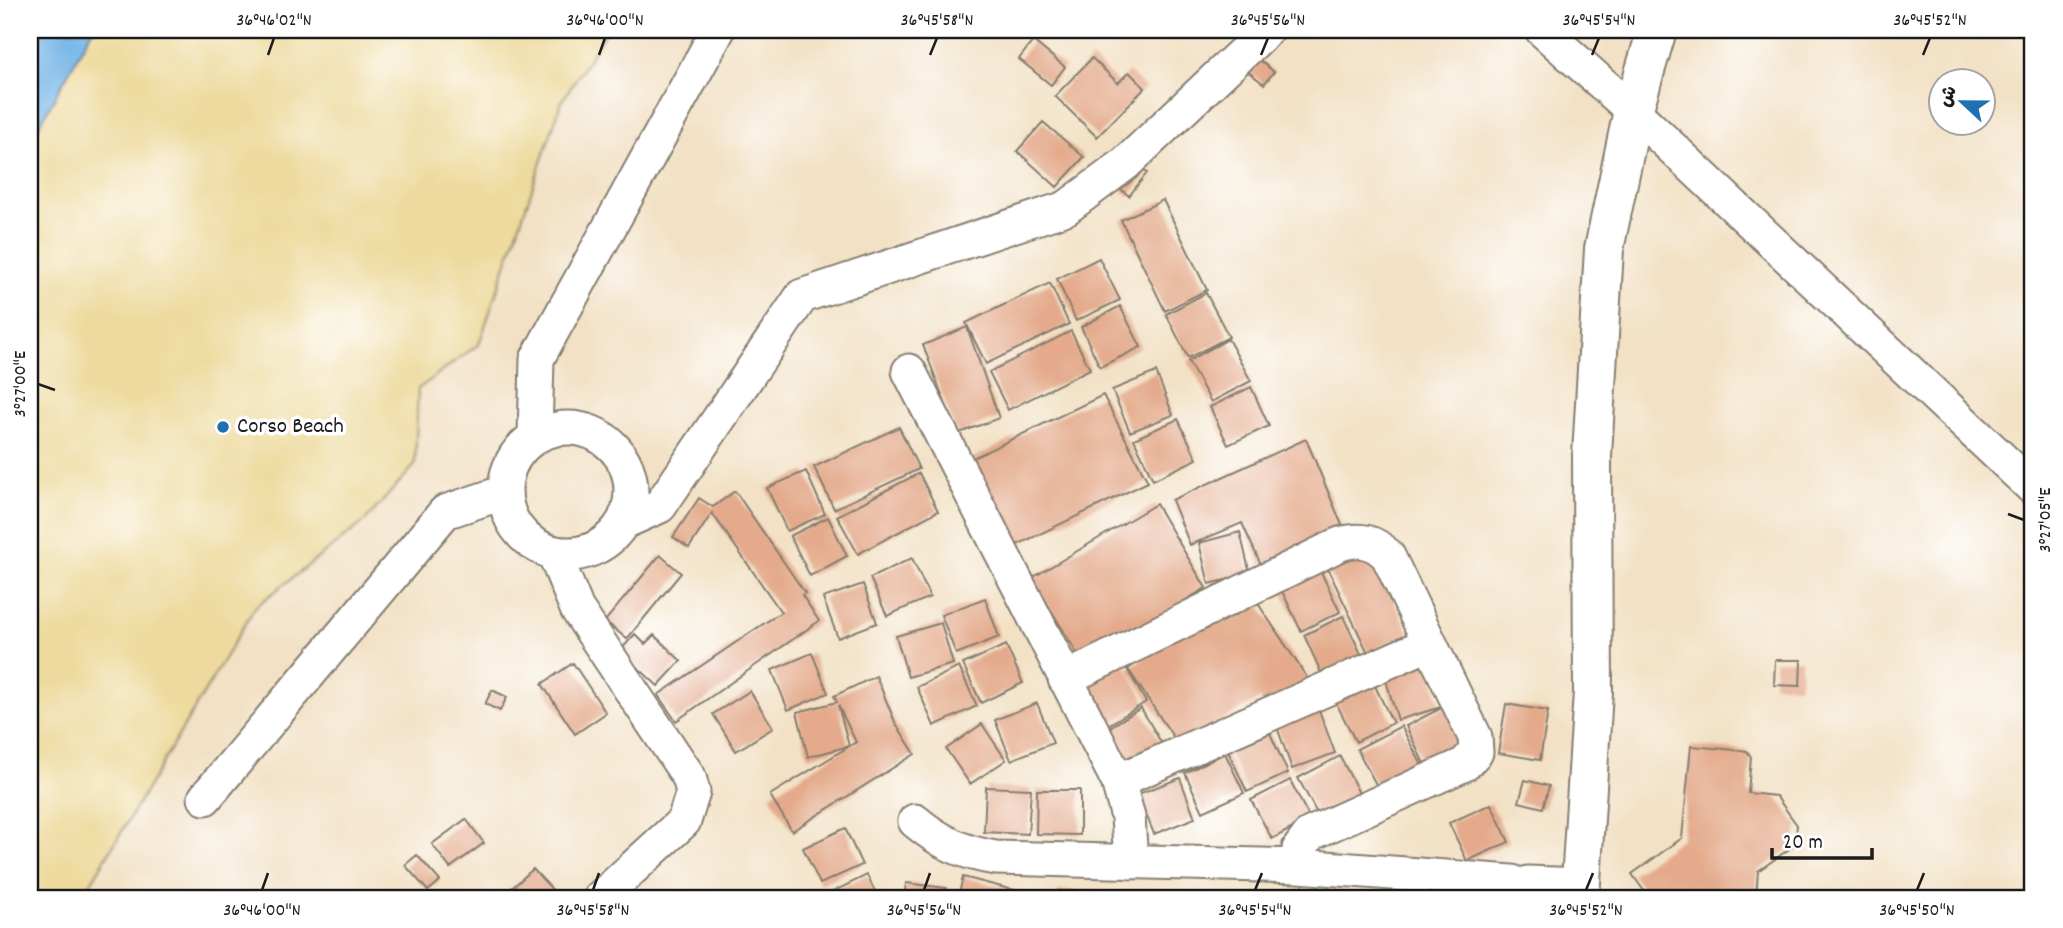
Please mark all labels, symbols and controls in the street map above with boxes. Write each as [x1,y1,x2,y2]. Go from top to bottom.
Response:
text: 36°46'02"N [236,9,312,34]
text: 36°46'00"N [566,9,644,34]
text: 36°45'58"N [901,9,973,34]
text: 36°45'56"N [1231,9,1305,34]
text: 36°45'54"N [1562,9,1636,34]
text: 36°45'52"N [1893,9,1967,34]
north arrow [1926,66,1996,136]
text: ش [1933,82,1966,112]
text: 3°27'00"E [9,351,34,417]
place label: Corso Beach [237,411,344,444]
marker: Corso Beach [215,419,231,435]
text: 3°27'05"E [2034,488,2059,552]
scale bar [1772,816,1872,860]
text: 20 m [1783,829,1823,859]
text: 36°46'00"N [223,899,301,924]
text: 36°45'58"N [557,899,629,924]
text: 36°45'56"N [887,899,961,924]
text: 36°45'54"N [1218,899,1292,924]
text: 36°45'52"N [1549,899,1623,924]
text: 36°45'50"N [1879,899,1955,924]

